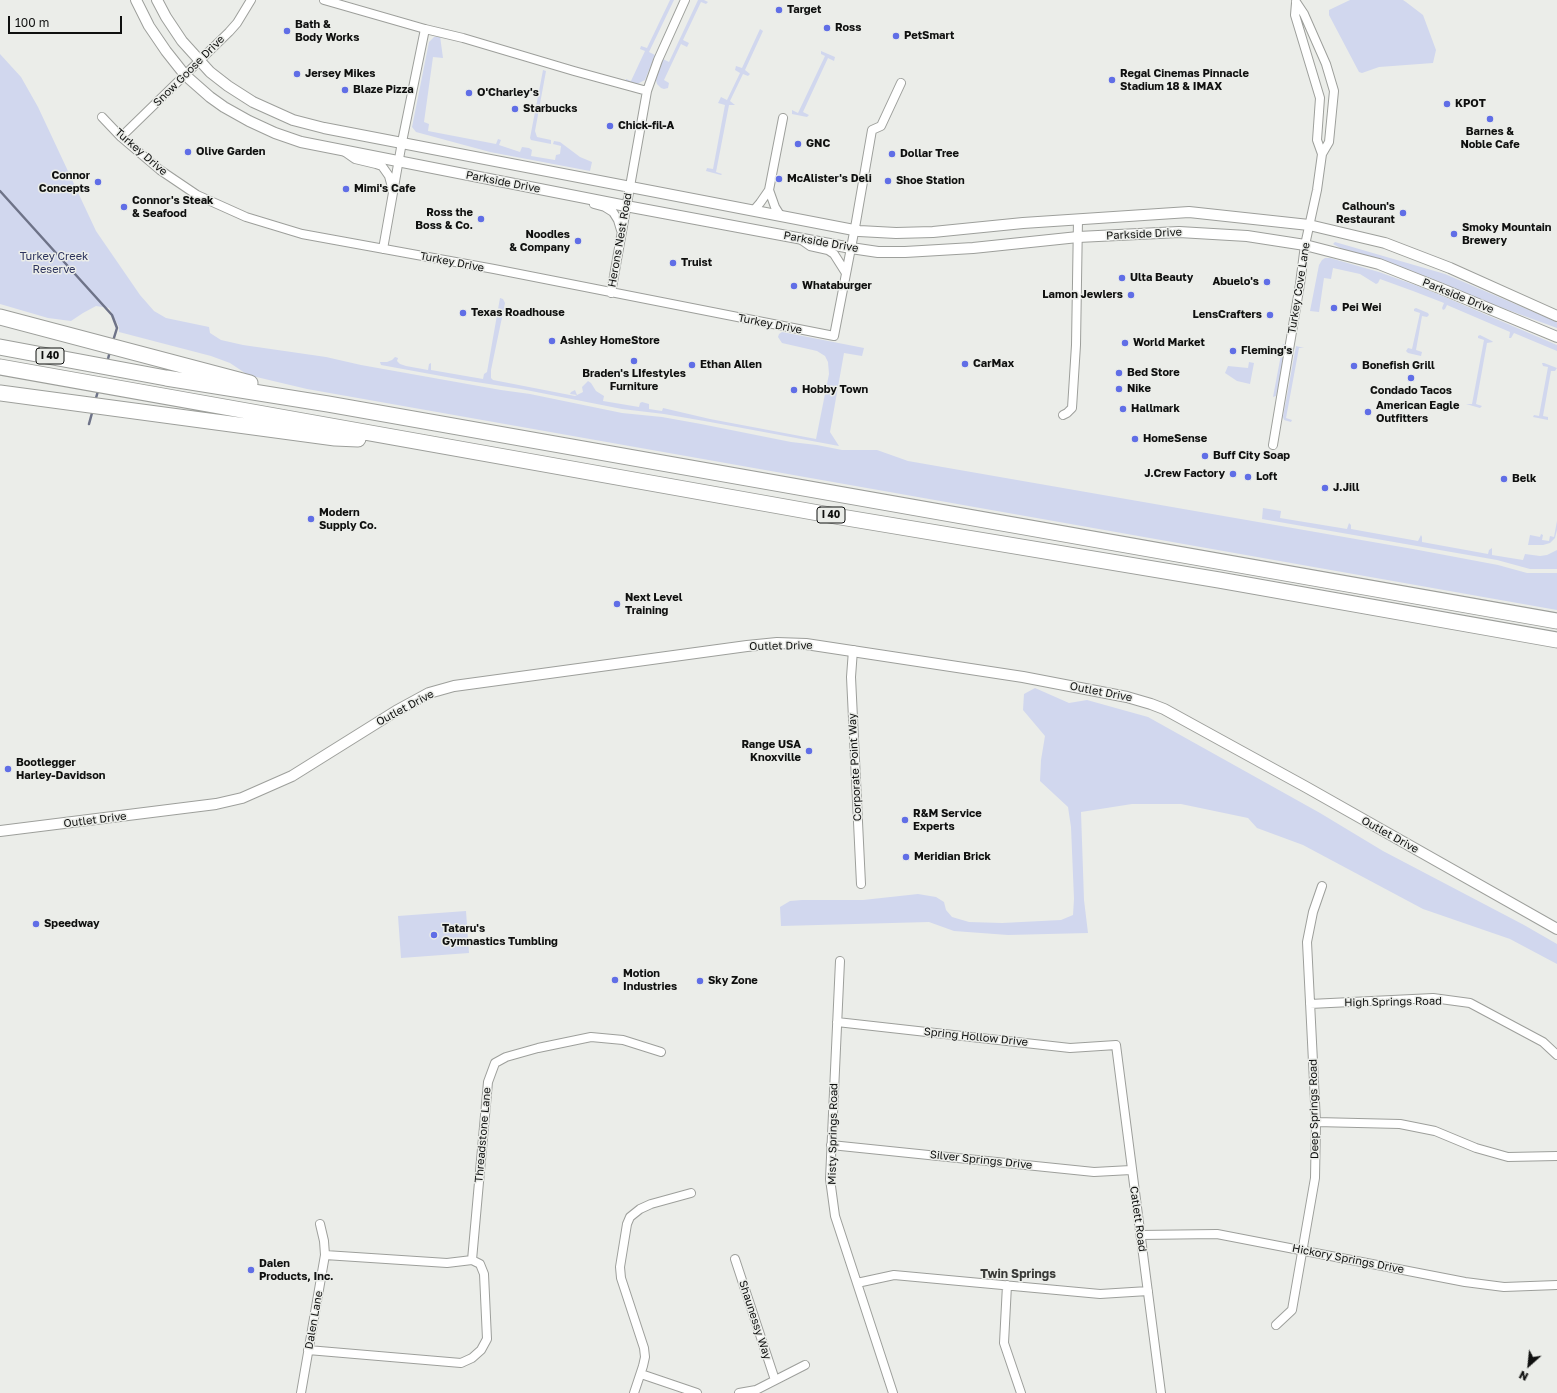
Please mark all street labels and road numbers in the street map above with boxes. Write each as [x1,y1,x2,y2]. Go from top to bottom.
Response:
street label: Snow Goose Drive [151,33,227,109]
street label: Turkey Drive [112,126,170,178]
street label: Parkside Drive [465,168,541,196]
street label: Herons Nest Road [605,192,635,288]
street label: Parkside Drive [1106,225,1182,243]
street label: Parkside Drive [783,229,859,255]
street label: Turkey Cove Lane [1285,241,1313,335]
street label: Turkey Drive [419,249,485,275]
street label: Parkside Drive [1420,276,1496,316]
street label: Turkey Drive [737,311,803,337]
road number: I 40 [36,348,64,364]
road number: I 40 [817,507,845,523]
street label: Outlet Drive [749,639,813,653]
street label: Outlet Drive [1069,679,1133,705]
street label: Outlet Drive [374,687,436,729]
street label: Corporate Point Way [846,713,864,821]
street label: Outlet Drive [63,810,127,830]
street label: Outlet Drive [1359,814,1421,856]
street label: High Springs Road [1344,995,1442,1009]
street label: Spring Hollow Drive [923,1025,1029,1049]
street label: Deep Springs Road [1307,1059,1321,1159]
street label: Misty Springs Road [826,1083,840,1185]
street label: Threadstone Lane [472,1087,494,1183]
street label: Silver Springs Drive [929,1148,1033,1172]
street label: Catlett Road [1127,1185,1149,1253]
street label: Hickory Springs Drive [1291,1242,1405,1276]
street label: Shaunessy Way [736,1279,774,1361]
street label: Dalen Lane [302,1290,326,1350]

